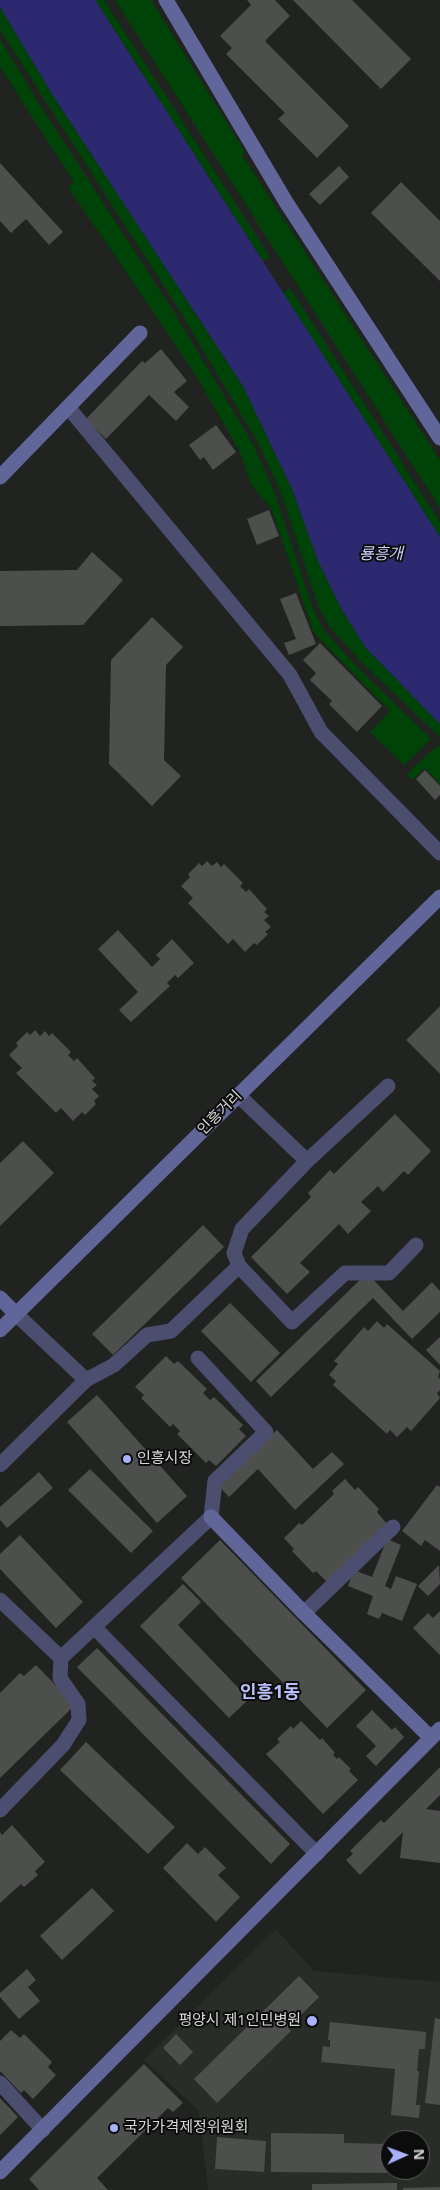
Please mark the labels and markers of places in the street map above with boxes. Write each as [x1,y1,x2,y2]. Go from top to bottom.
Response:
place label: 인흥시장 [137,1450,192,1468]
marker: 인흥시장 [121,1453,133,1465]
place label: 평양시 제1인민병원 [178,2012,301,2030]
marker: 평양시 제1인민병원 [305,2014,319,2028]
place label: 국가가격제정위원회 [124,2119,248,2137]
marker: 국가가격제정위원회 [108,2122,120,2134]

